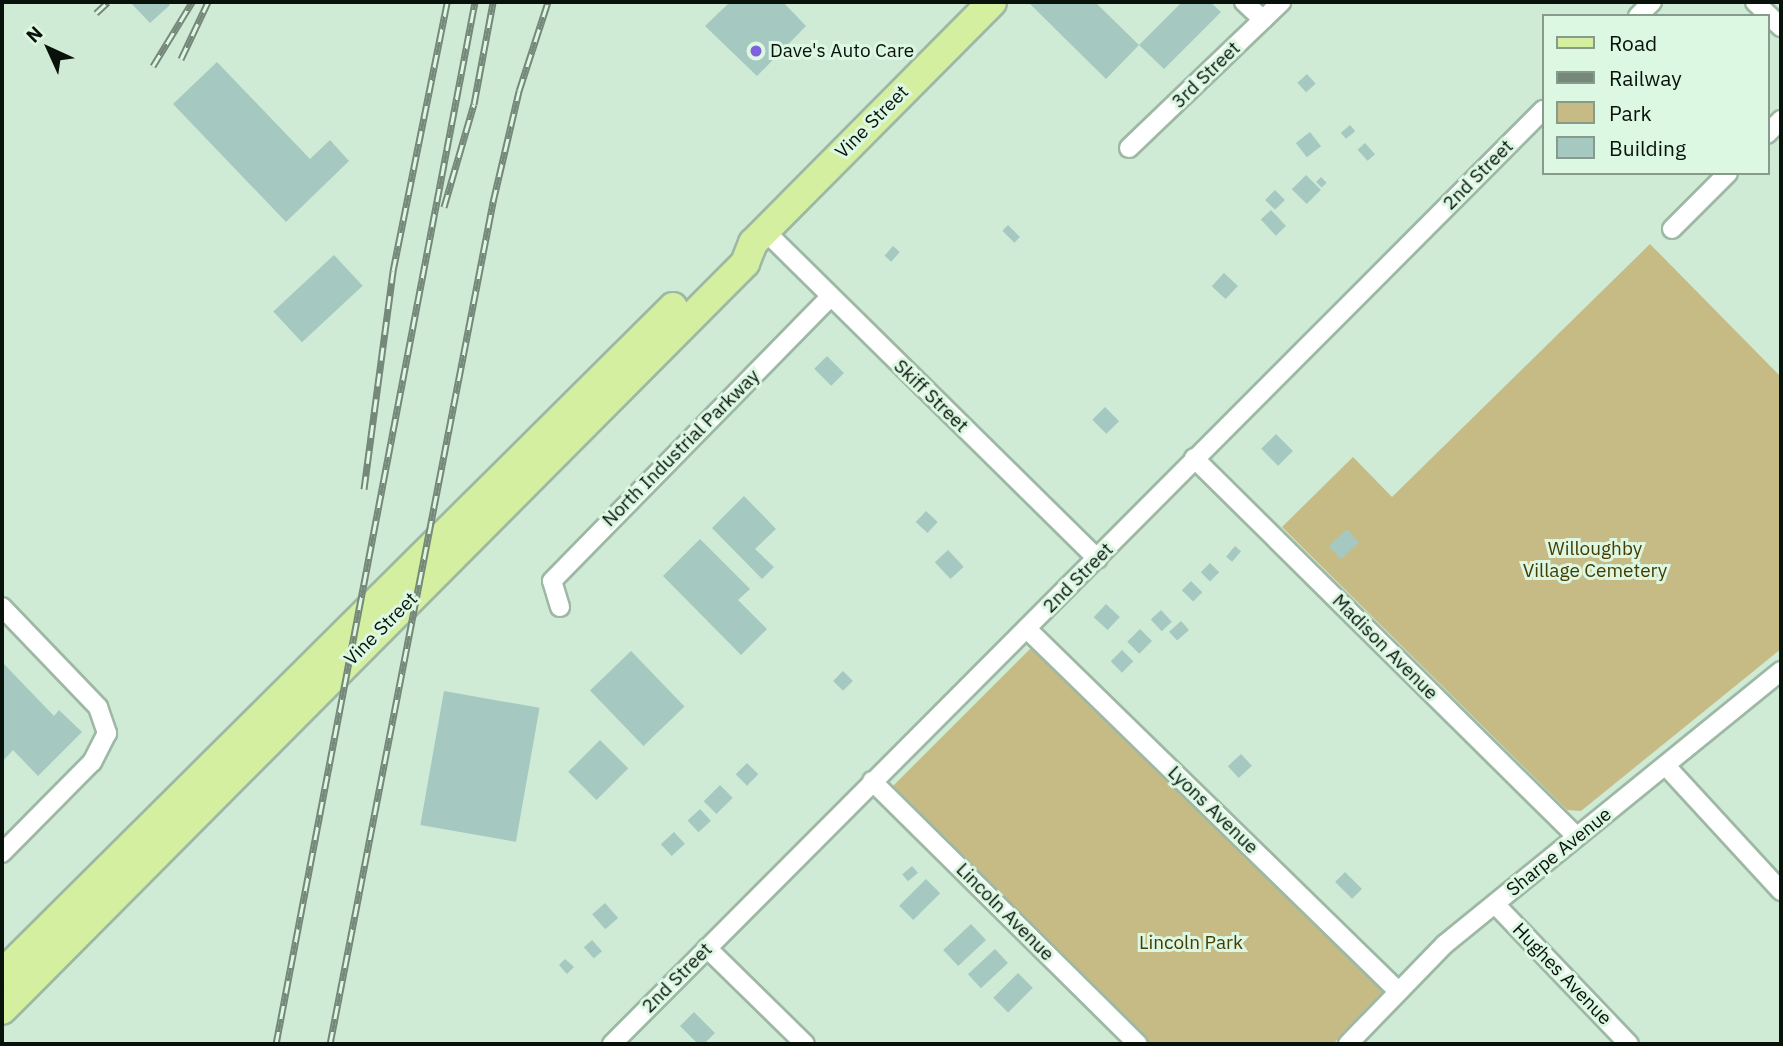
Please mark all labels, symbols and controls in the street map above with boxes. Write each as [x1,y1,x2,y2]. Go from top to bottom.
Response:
north arrow [14,14,84,84]
legend [1542,14,1769,175]
text: N [21,21,47,48]
text: Road [1609,29,1657,57]
street label: 3rd Street [1167,37,1245,113]
place label: Dave's Auto Care [770,40,914,62]
marker: Dave's Auto Care [748,43,764,59]
text: Railway [1609,64,1682,92]
street label: Vine Street [831,81,913,163]
text: Park [1609,99,1652,127]
text: Building [1609,134,1686,162]
street label: 2nd Street [1438,135,1518,215]
street label: Skiff Street [889,355,973,437]
street label: North Industrial Parkway [598,365,764,531]
street label: 2nd Street [1038,538,1118,618]
park label: Willoughby Village Cemetery [1523,538,1667,582]
street label: Vine Street [340,588,422,670]
street label: Madison Avenue [1327,589,1443,705]
street label: Lyons Avenue [1163,761,1263,859]
street label: Sharpe Avenue [1502,803,1616,901]
street label: Lincoln Avenue [951,858,1059,966]
street label: Hughes Avenue [1508,918,1616,1030]
park label: Lincoln Park [1139,932,1243,954]
street label: 2nd Street [637,938,717,1018]

